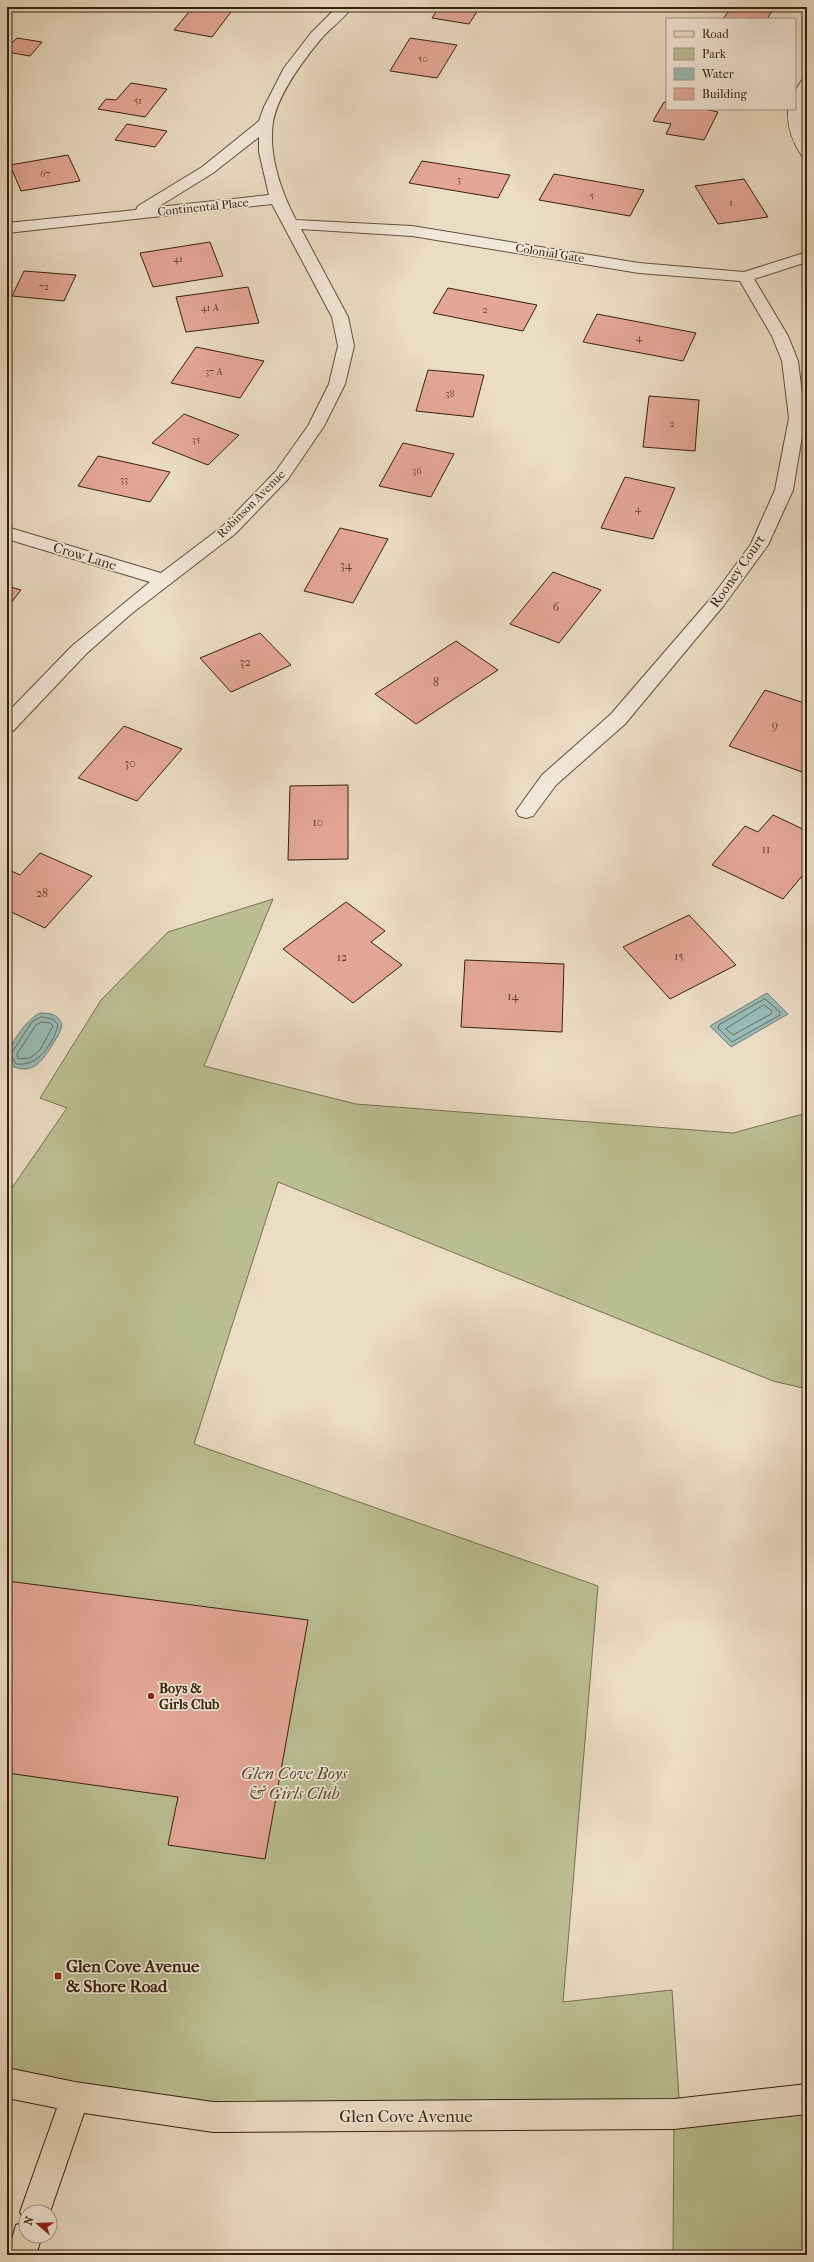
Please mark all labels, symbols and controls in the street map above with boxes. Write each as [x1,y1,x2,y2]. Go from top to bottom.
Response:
legend [666,18,796,110]
text: Road [702,27,729,41]
text: Park [702,47,727,61]
house number: 50 [418,53,428,65]
text: Water [701,67,735,81]
text: Building [702,87,747,101]
house number: 51 [134,95,142,107]
house number: 67 [40,168,50,180]
house number: 3 [457,174,461,186]
house number: 5 [590,190,594,202]
street label: Continental Place [157,195,249,219]
house number: 1 [729,197,733,209]
street label: Colonial Gate [515,241,585,265]
house number: 41 [173,253,183,265]
house number: 72 [39,281,49,293]
house number: 41 A [201,302,220,314]
house number: 2 [482,304,488,316]
house number: 4 [636,332,643,344]
house number: 37 A [205,366,223,378]
house number: 38 [445,388,455,400]
house number: 2 [669,418,675,430]
house number: 35 [192,434,200,446]
house number: 36 [412,465,422,477]
street label: Robinson Avenue [214,467,288,541]
house number: 33 [120,474,128,486]
house number: 4 [635,503,642,515]
street label: Rooney Court [706,532,769,611]
street label: Crow Lane [51,539,119,574]
house number: 34 [340,558,353,572]
house number: 6 [553,600,560,614]
house number: 32 [239,655,251,669]
house number: 8 [433,675,439,689]
house number: 9 [772,718,778,732]
house number: 30 [124,756,136,770]
house number: 10 [313,815,323,829]
house number: 11 [762,842,770,856]
house number: 28 [36,886,48,900]
house number: 15 [674,949,684,963]
house number: 12 [337,950,347,964]
house number: 14 [507,989,520,1003]
place label: Boys & Girls Club [159,1680,220,1713]
marker: Boys & Girls Club [146,1691,156,1701]
park label: Glen Cove Boys & Girls Club [241,1763,348,1803]
place label: Glen Cove Avenue & Shore Road [66,1956,200,1996]
marker: Glen Cove Avenue & Shore Road [53,1971,63,1981]
street label: Glen Cove Avenue [339,2106,473,2126]
north arrow [18,2204,58,2244]
text: N [22,2214,37,2227]

